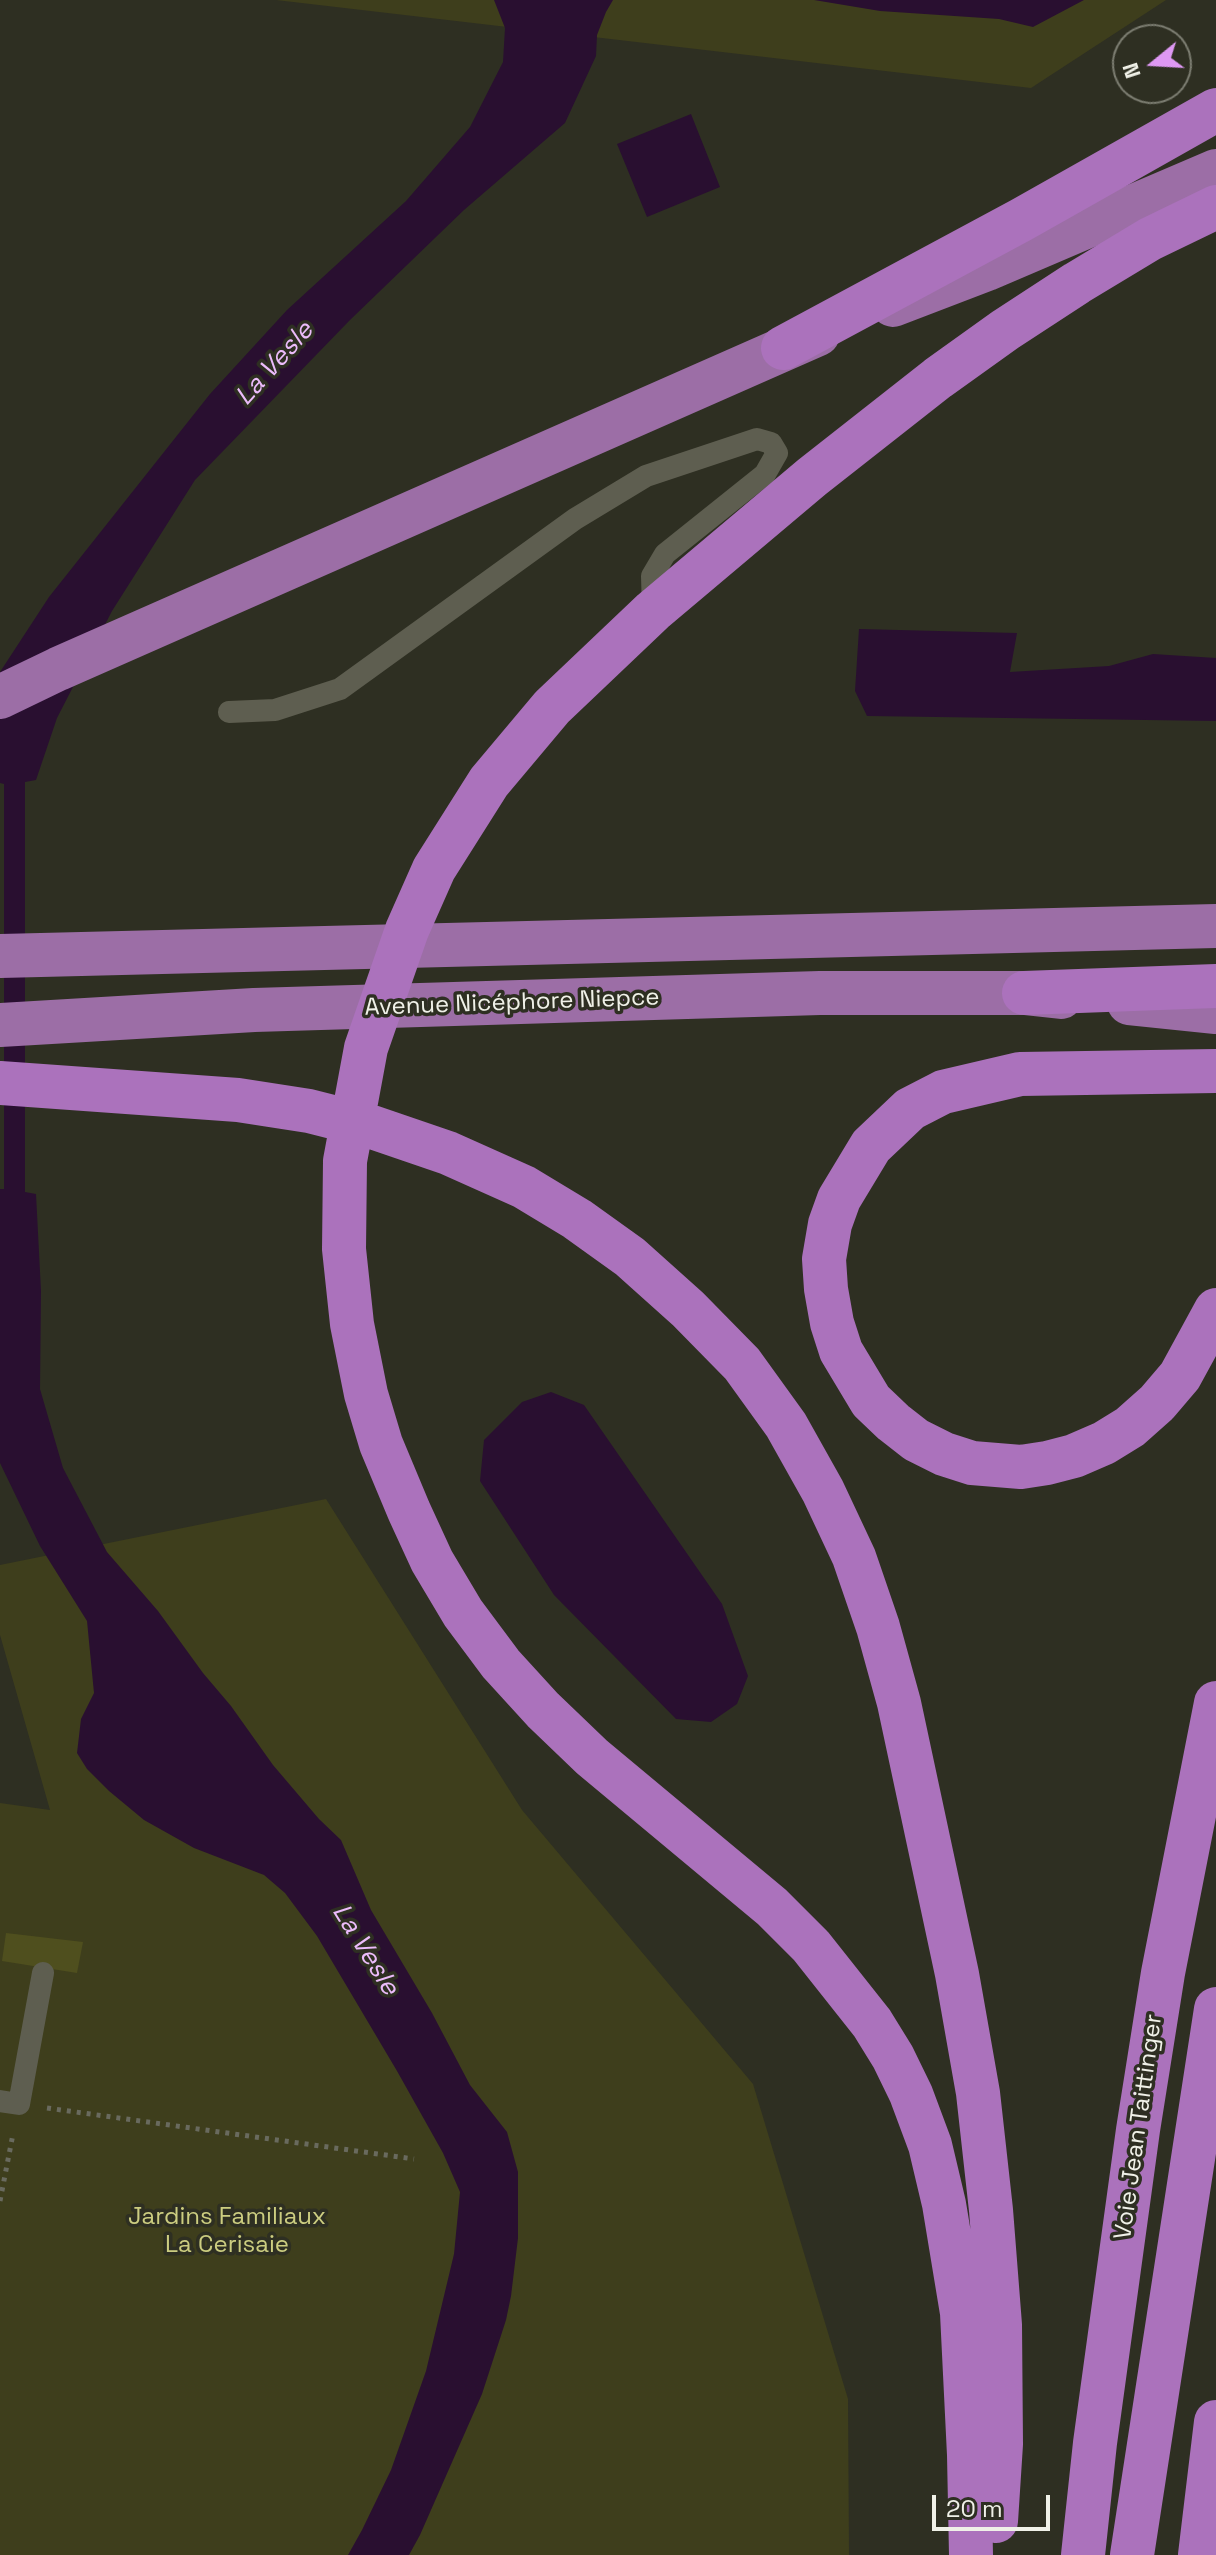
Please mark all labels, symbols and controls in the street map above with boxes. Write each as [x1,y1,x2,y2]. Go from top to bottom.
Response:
north arrow [1112,24,1192,104]
text: N [1115,59,1147,82]
water label: La Vesle [229,316,321,412]
street label: Avenue Nicéphore Niepce [364,983,660,1023]
water label: La Vesle [325,1899,405,2001]
street label: Voie Jean Taittinger [1109,2012,1169,2242]
park label: Jardins Familiaux La Cerisaie [128,2203,326,2259]
scale bar [936,2479,1054,2529]
text: 20 m [946,2493,1003,2524]

